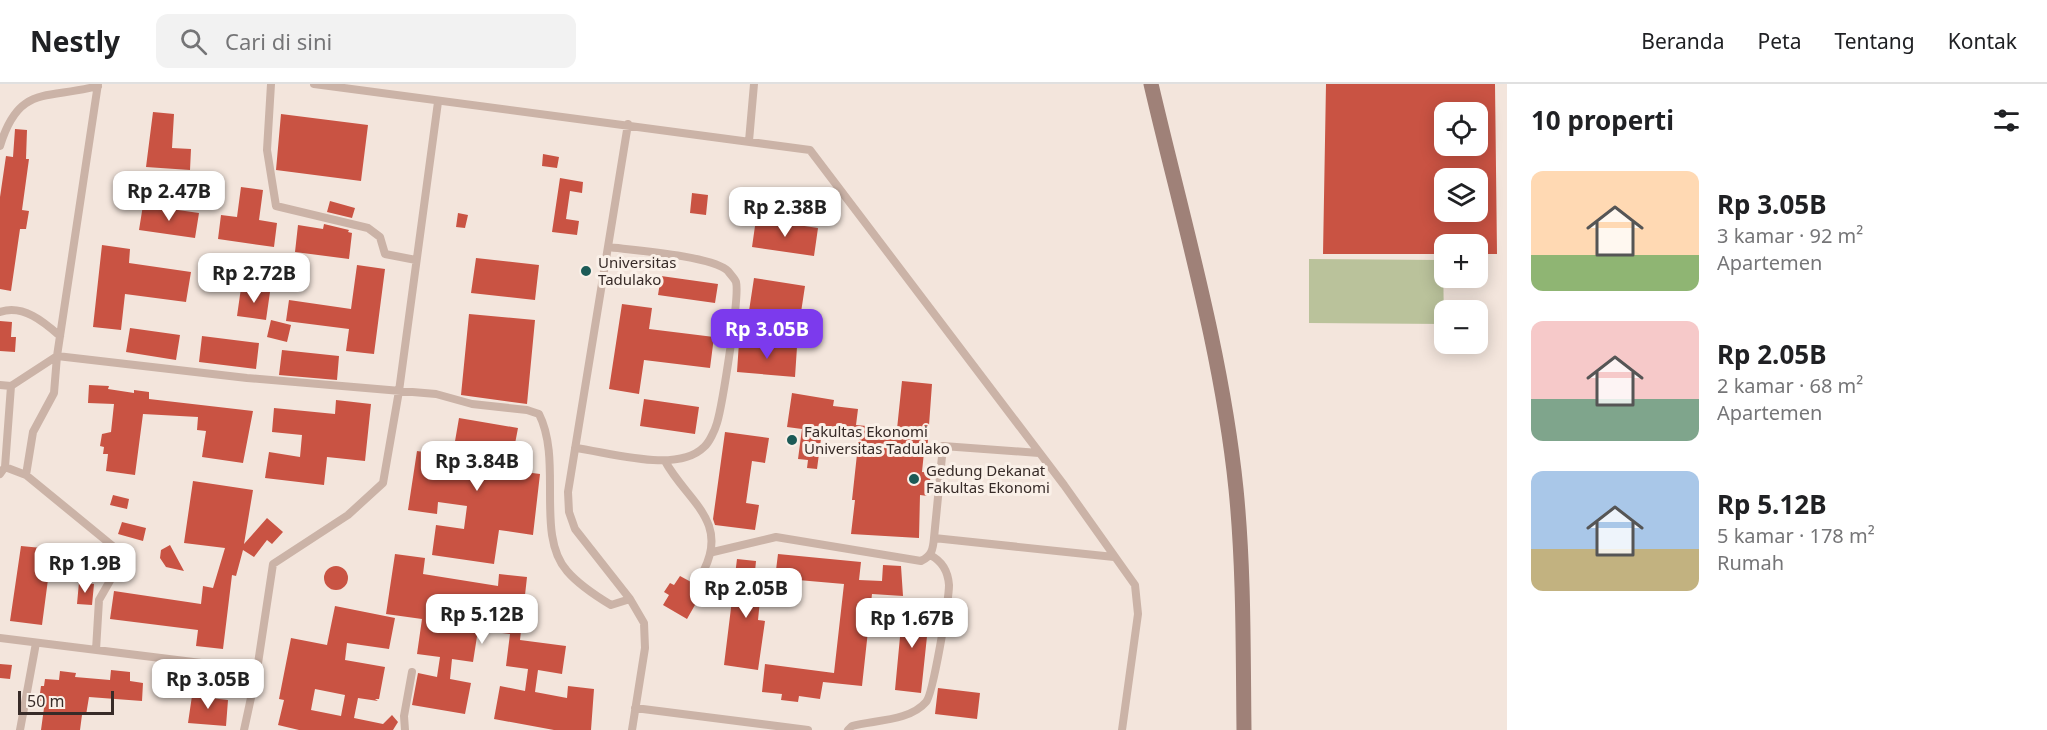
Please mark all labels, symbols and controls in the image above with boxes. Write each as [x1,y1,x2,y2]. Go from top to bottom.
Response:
search box [156,14,576,68]
text: Nestly [30,22,120,60]
icon: search [177,25,210,58]
text: Cari di sini [225,26,332,56]
text: Beranda [1641,27,1725,55]
text: Peta [1758,27,1801,55]
text: Tentang [1834,27,1915,55]
text: Kontak [1948,27,2017,55]
map controls [1434,102,1488,354]
button: locate [1434,102,1488,156]
text: 10 properti [1531,102,1674,138]
icon: filters [1990,104,2023,137]
button: layers [1434,168,1488,222]
pin: Rp 2.47B [107,171,231,222]
text: Rp 2.47B [127,177,211,204]
text: Rp 3.05B [1717,186,1826,222]
pin: Rp 2.38B [723,187,847,238]
text: Rp 2.38B [743,193,827,220]
icon: home [1579,195,1651,267]
text: 3 kamar · 92 m² [1717,222,1863,249]
button: + [1434,234,1488,288]
text: Apartemen [1717,249,1822,276]
place label: Universitas Tadulako [598,252,676,289]
pin: Rp 2.72B [192,253,316,304]
text: Rp 2.72B [212,259,296,286]
marker: Universitas Tadulako [579,264,593,278]
button: − [1434,300,1488,354]
pin: Rp 3.05B [705,309,829,360]
text: Rp 3.05B [725,315,809,342]
text: Rp 2.05B [1717,336,1826,372]
icon: home [1579,345,1651,417]
text: 2 kamar · 68 m² [1717,372,1863,399]
text: Apartemen [1717,399,1822,426]
place label: Fakultas Ekonomi Universitas Tadulako [804,421,950,458]
marker: Fakultas Ekonomi Universitas Tadulako [785,433,799,447]
pin: Rp 3.84B [415,441,539,492]
text: Rp 3.84B [435,447,519,474]
place label: Gedung Dekanat Fakultas Ekonomi [926,460,1050,497]
marker: Gedung Dekanat Fakultas Ekonomi [907,472,921,486]
text: Rp 5.12B [1717,486,1826,522]
icon: home [1579,495,1651,567]
text: 5 kamar · 178 m² [1717,522,1875,549]
pin: Rp 1.9B [30,543,140,594]
text: Rp 1.9B [49,549,121,576]
text: Rumah [1717,549,1784,576]
pin: Rp 2.05B [684,568,808,619]
text: Rp 2.05B [704,574,788,601]
pin: Rp 5.12B [420,594,544,645]
pin: Rp 1.67B [850,598,974,649]
text: Rp 5.12B [440,600,524,627]
text: Rp 1.67B [870,604,954,631]
pin: Rp 3.05B [146,659,270,710]
text: Rp 3.05B [166,665,250,692]
scale bar [18,688,114,716]
text: 50 m [27,690,64,712]

